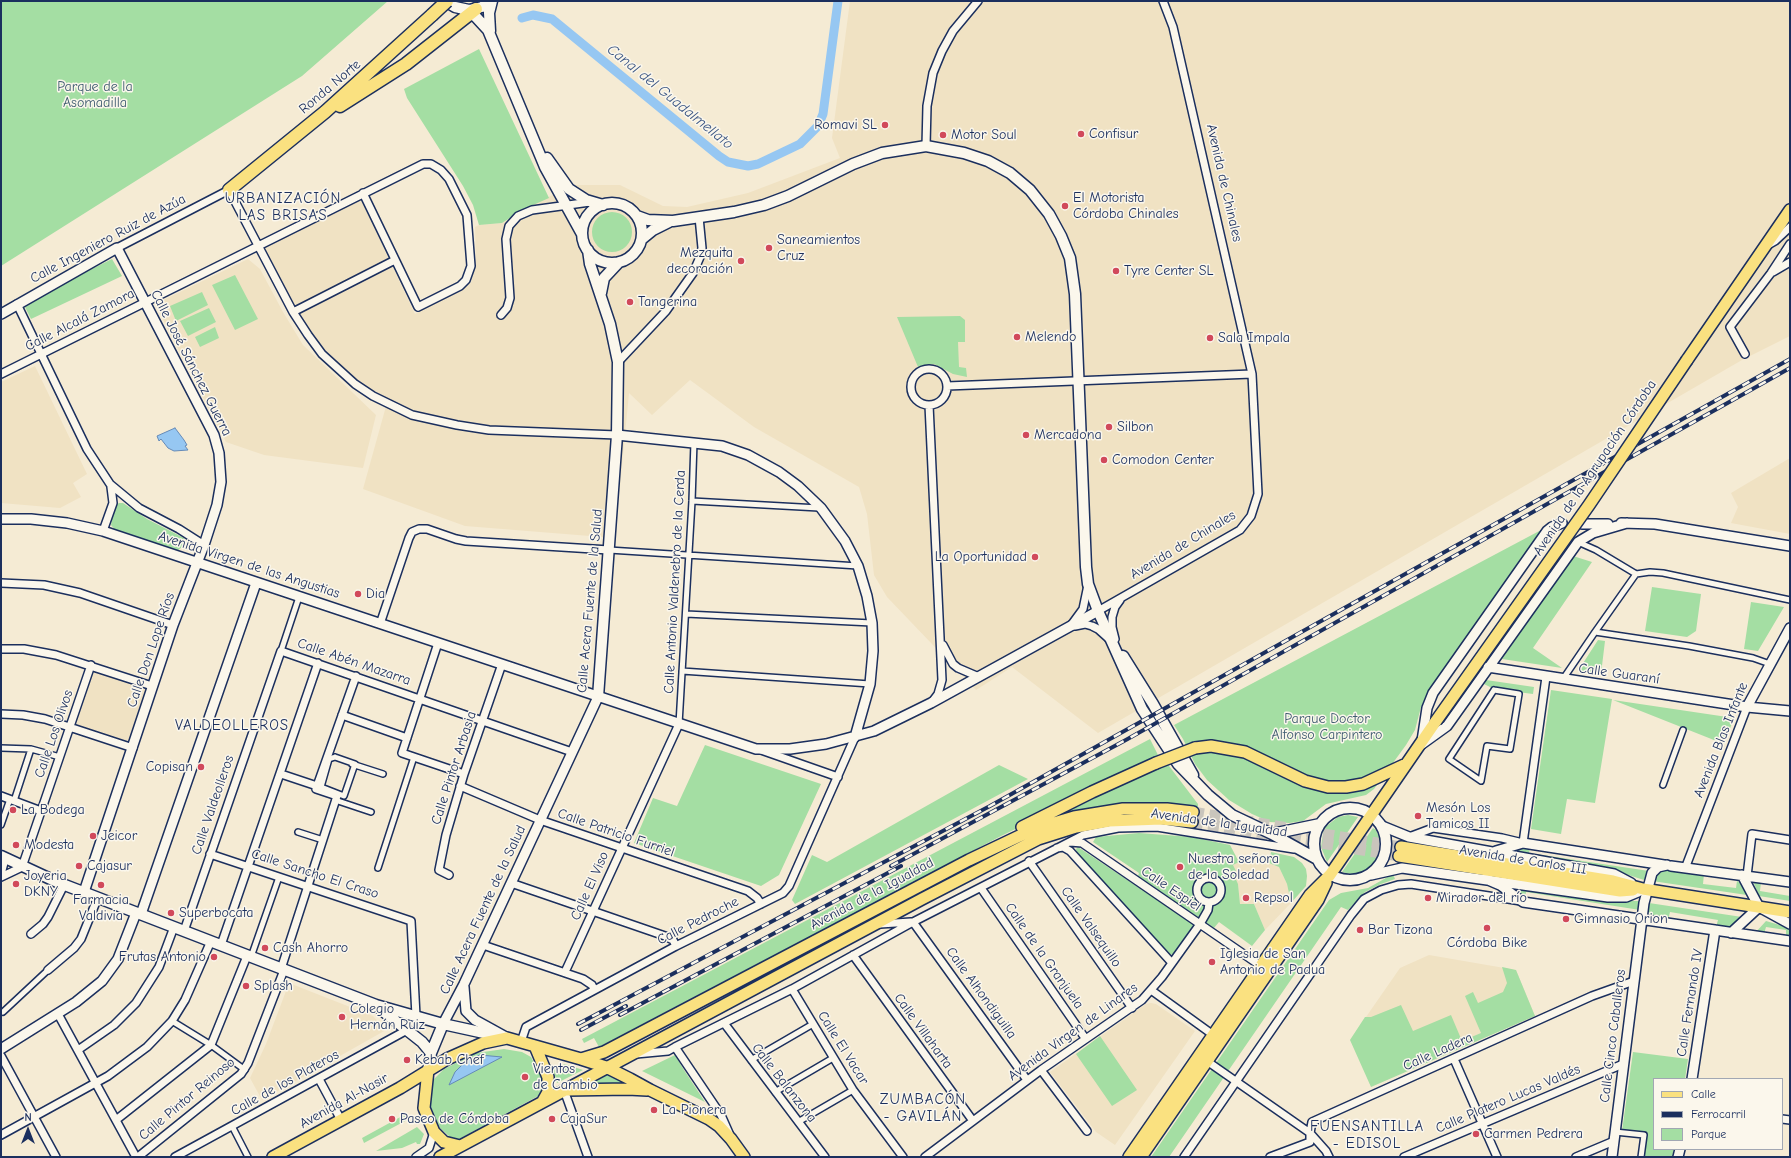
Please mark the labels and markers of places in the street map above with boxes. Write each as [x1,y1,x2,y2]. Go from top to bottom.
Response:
place label: Romavi SL [814,117,877,133]
marker: Romavi SL [880,120,890,130]
place label: Confisur [1089,126,1138,142]
place label: Motor Soul [951,127,1017,143]
marker: Confisur [1076,129,1086,139]
marker: Motor Soul [938,130,948,140]
place label: El Motorista Córdoba Chinales [1073,190,1179,222]
marker: El Motorista Córdoba Chinales [1060,201,1070,211]
place label: Saneamientos Cruz [777,232,860,264]
marker: Saneamientos Cruz [764,243,774,253]
place label: Mezquita decoración [667,245,733,278]
marker: Mezquita decoración [736,256,746,266]
place label: Tyre Center SL [1124,263,1213,279]
marker: Tyre Center SL [1111,266,1121,276]
place label: Tangerina [638,294,697,310]
marker: Tangerina [625,297,635,307]
place label: Melendo [1025,329,1076,345]
place label: Sala Impala [1218,330,1290,346]
marker: Melendo [1012,332,1022,342]
marker: Sala Impala [1205,333,1215,343]
place label: Silbon [1117,419,1154,435]
marker: Silbon [1104,422,1114,432]
place label: Mercadona [1034,427,1102,443]
marker: Mercadona [1021,430,1031,440]
place label: Comodon Center [1112,452,1214,468]
marker: Comodon Center [1099,455,1109,465]
place label: La Oportunidad [935,549,1027,565]
marker: La Oportunidad [1030,552,1040,562]
place label: Dia [366,586,385,602]
marker: Dia [353,589,363,599]
place label: Copisan [146,759,193,775]
marker: Copisan [196,762,206,772]
place label: Mesón Los Tamicos II [1426,800,1490,832]
place label: La Bodega [21,802,85,818]
marker: La Bodega [8,805,18,815]
marker: Mesón Los Tamicos II [1413,811,1423,821]
place label: Jeicor [101,828,137,844]
marker: Jeicor [88,831,98,841]
place label: Modesta [24,837,74,853]
marker: Modesta [11,840,21,850]
place label: Nuestra señora de la Soledad [1188,851,1279,884]
place label: Cajasur [87,858,132,874]
marker: Cajasur [74,861,84,871]
marker: Nuestra señora de la Soledad [1175,862,1185,872]
place label: Joyeria DKNY [24,868,67,900]
marker: Joyeria DKNY [11,879,21,889]
marker: Farmacia Valdivia [96,880,106,890]
place label: Repsol [1254,890,1293,906]
place label: Mirador del río [1436,890,1527,906]
place label: Farmacia Valdivia [73,892,129,924]
marker: Repsol [1241,893,1251,903]
marker: Mirador del río [1423,893,1433,903]
place label: Superbocata [179,905,254,921]
marker: Superbocata [166,908,176,918]
place label: Gimnasio Orion [1574,911,1668,927]
marker: Gimnasio Orion [1561,914,1571,924]
place label: Bar Tizona [1368,922,1433,938]
marker: Córdoba Bike [1482,923,1492,933]
marker: Bar Tizona [1355,925,1365,935]
place label: Córdoba Bike [1447,935,1527,951]
place label: Cash Ahorro [273,940,348,956]
marker: Cash Ahorro [260,943,270,953]
place label: Iglesia de San Antonio de Padua [1220,946,1325,978]
place label: Frutas Antonio [119,949,206,965]
marker: Frutas Antonio [209,952,219,962]
marker: Iglesia de San Antonio de Padua [1207,957,1217,967]
place label: Splash [254,978,293,994]
marker: Splash [241,981,251,991]
place label: Colegio Hernán Ruiz [350,1001,425,1034]
marker: Colegio Hernán Ruiz [337,1012,347,1022]
place label: Kebab Chef [415,1052,484,1068]
marker: Kebab Chef [402,1055,412,1065]
place label: Vientos de Cambio [533,1061,598,1094]
marker: Vientos de Cambio [520,1072,530,1082]
place label: La Pionera [662,1102,726,1118]
marker: La Pionera [649,1105,659,1115]
place label: Paseo de Córdoba [400,1111,509,1127]
place label: CajaSur [560,1111,607,1127]
marker: Paseo de Córdoba [387,1114,397,1124]
marker: CajaSur [547,1114,557,1124]
place label: Carmen Pedrera [1484,1126,1583,1142]
marker: Carmen Pedrera [1471,1129,1481,1139]

